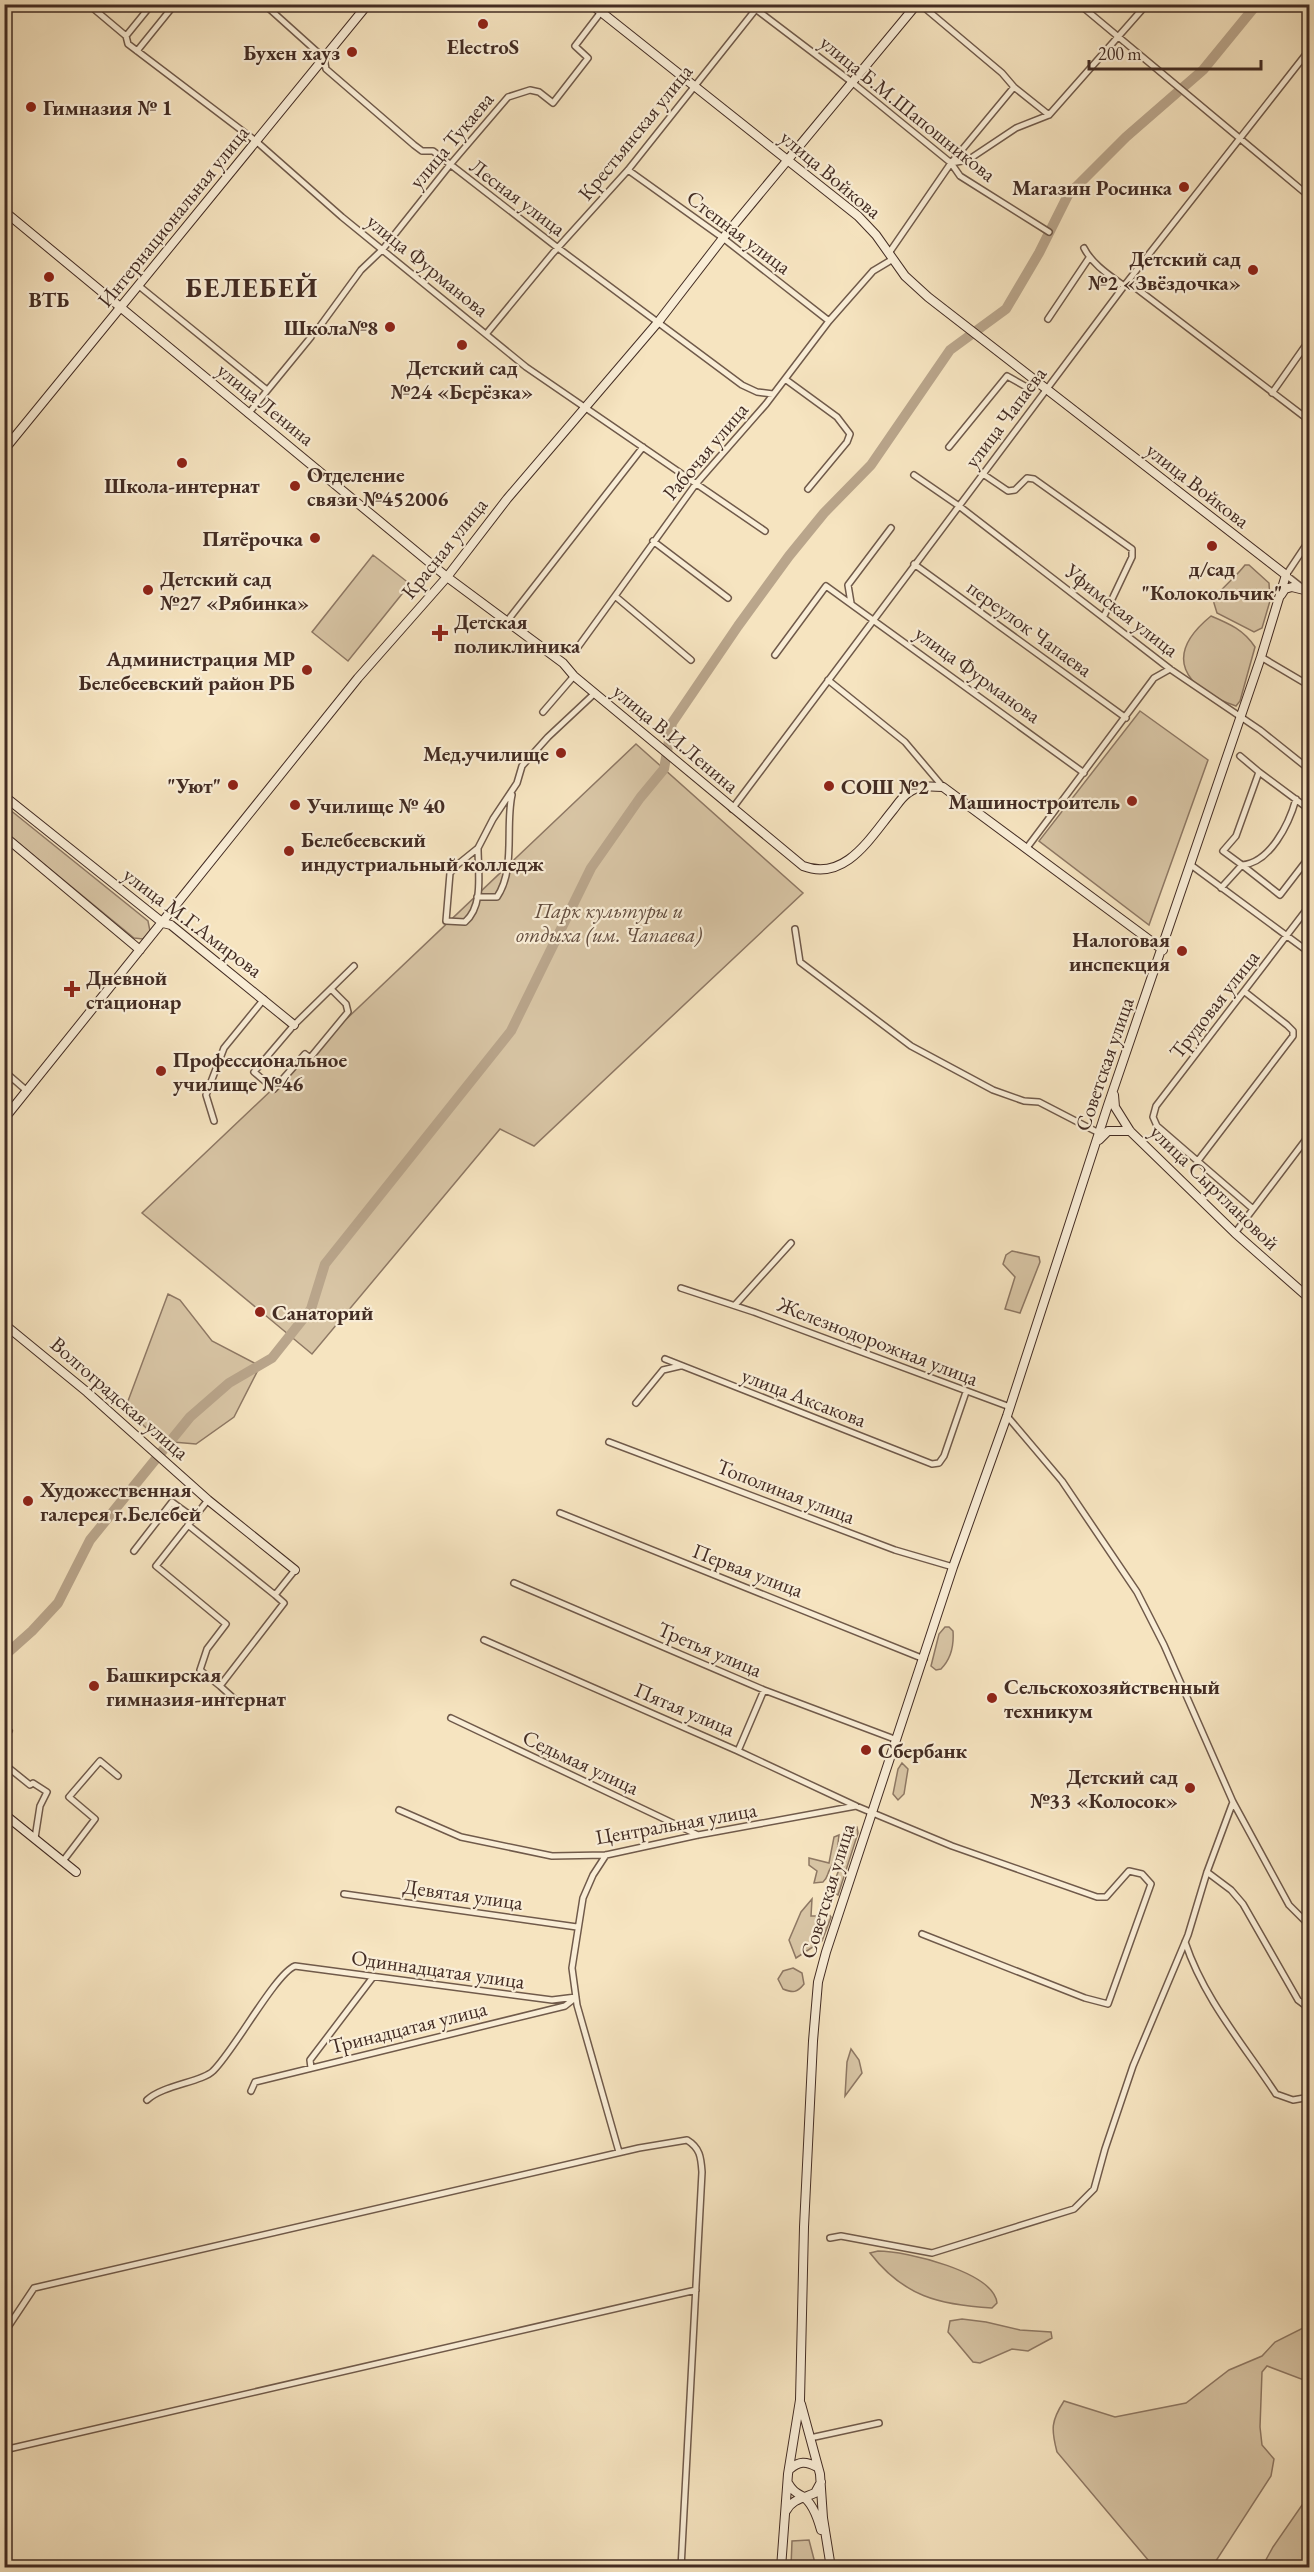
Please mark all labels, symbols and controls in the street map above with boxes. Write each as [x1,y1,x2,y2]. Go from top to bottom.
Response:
marker: ElectroS [476,17,490,31]
street label: улица Б.М.Шапошникова [814,29,1002,188]
place label: ElectroS [447,33,519,60]
scale bar [1089,33,1262,71]
place label: Бухен хауз [243,39,340,66]
text: 200 m [1098,42,1142,65]
marker: Бухен хауз [345,45,359,59]
street label: Крестьянская улица [572,58,699,206]
street label: улица Тукаева [403,86,500,194]
place label: Гимназия № 1 [43,94,173,121]
marker: Гимназия № 1 [24,100,38,114]
street label: Интернациональная улица [91,119,255,313]
street label: улица Войкова [775,124,888,225]
street label: Лесная улица [465,152,572,242]
place label: Магазин Росинка [1012,174,1173,201]
marker: Магазин Росинка [1177,180,1191,194]
street label: Степная улица [681,184,797,281]
street label: улица Фурманова [361,208,495,323]
place label: Детский сад №2 «Звёздочка» [1088,245,1241,296]
marker: Детский сад №2 «Звёздочка» [1246,263,1260,277]
marker: ВТБ [42,270,56,284]
district label: БЕЛЕБЕЙ [185,270,319,305]
place label: ВТБ [29,286,69,313]
place label: Школа№8 [284,314,378,341]
marker: Школа№8 [383,320,397,334]
marker: Детский сад №24 «Берёзка» [455,338,469,352]
place label: Детский сад №24 «Берёзка» [391,354,533,405]
street label: улица Ленина [212,356,321,452]
street label: улица Чапаева [958,360,1052,473]
street label: Рабочая улица [656,396,754,505]
street label: улица Войкова [1141,436,1256,534]
marker: Школа-интернат [175,456,189,470]
place label: Отделение связи №452006 [307,461,448,512]
place label: Школа-интернат [104,472,260,499]
marker: Отделение связи №452006 [288,479,302,493]
street label: Красная улица [395,491,494,604]
place label: Пятёрочка [202,525,304,552]
marker: Пятёрочка [308,531,322,545]
marker: д/сад "Колокольчик" [1205,539,1219,553]
place label: д/сад "Колокольчик" [1142,555,1282,606]
street label: Уфимская улица [1059,557,1185,663]
place label: Детский сад №27 «Рябинка» [160,565,309,616]
street label: переулок Чапаева [962,573,1098,683]
marker: Детский сад №27 «Рябинка» [141,583,155,597]
place label: Детская поликлиника [454,608,581,659]
street label: улица Фурманова [910,619,1047,729]
marker: Детская поликлиника [431,624,449,642]
place label: Администрация МР Белебеевский район РБ [78,645,295,696]
marker: Администрация МР Белебеевский район РБ [300,663,314,677]
street label: улица В.И.Ленина [607,677,745,799]
place label: Мед.училище [423,740,549,767]
marker: Мед.училище [554,746,568,760]
place label: "Уют" [167,772,221,799]
place label: СОШ №2 [841,773,929,800]
marker: "Уют" [226,778,240,792]
marker: СОШ №2 [822,779,836,793]
place label: Машиностроитель [948,788,1120,815]
place label: Училище № 40 [306,792,445,819]
marker: Машиностроитель [1125,794,1139,808]
marker: Училище № 40 [288,798,302,812]
place label: Белебеевский индустриальный колледж [301,826,544,877]
marker: Белебеевский индустриальный колледж [282,844,296,858]
street label: улица М.Г.Амирова [118,861,269,984]
park label: Парк культуры и отдыха (им. Чапаева) [516,897,703,948]
place label: Налоговая инспекция [1069,926,1170,977]
street label: Трудовая улица [1163,944,1265,1064]
marker: Налоговая инспекция [1175,944,1189,958]
place label: Дневной стационар [86,964,182,1015]
marker: Дневной стационар [63,980,81,998]
street label: Советская улица [1068,993,1140,1135]
place label: Профессиональное училище №46 [173,1046,347,1097]
marker: Профессиональное училище №46 [154,1064,168,1078]
street label: улица Сыртлановой [1144,1118,1286,1256]
street label: Железнодорожная улица [773,1290,983,1392]
place label: Санаторий [272,1299,373,1326]
marker: Санаторий [253,1305,267,1319]
street label: Волгоградская улица [45,1330,195,1466]
street label: улица Аксакова [738,1361,871,1433]
street label: Тополиная улица [713,1452,859,1530]
place label: Художественная галерея г.Белебей [39,1476,201,1527]
marker: Художественная галерея г.Белебей [21,1494,35,1508]
street label: Первая улица [689,1537,808,1604]
street label: Третья улица [654,1615,767,1683]
place label: Башкирская гимназия-интернат [106,1661,287,1712]
place label: Сельскохозяйственный техникум [1004,1673,1220,1724]
street label: Пятая улица [631,1676,740,1742]
marker: Башкирская гимназия-интернат [87,1679,101,1693]
marker: Сельскохозяйственный техникум [985,1691,999,1705]
street label: Седьмая улица [519,1723,644,1801]
place label: Сбербанк [878,1737,968,1764]
marker: Сбербанк [859,1743,873,1757]
place label: Детский сад №33 «Колосок» [1030,1763,1178,1814]
marker: Детский сад №33 «Колосок» [1183,1781,1197,1795]
street label: Центральная улица [593,1795,759,1850]
street label: Советская улица [794,1820,861,1962]
street label: Девятая улица [401,1872,525,1916]
street label: Одиннадцатая улица [350,1943,527,1995]
street label: Тринадцатая улица [326,1994,490,2060]

